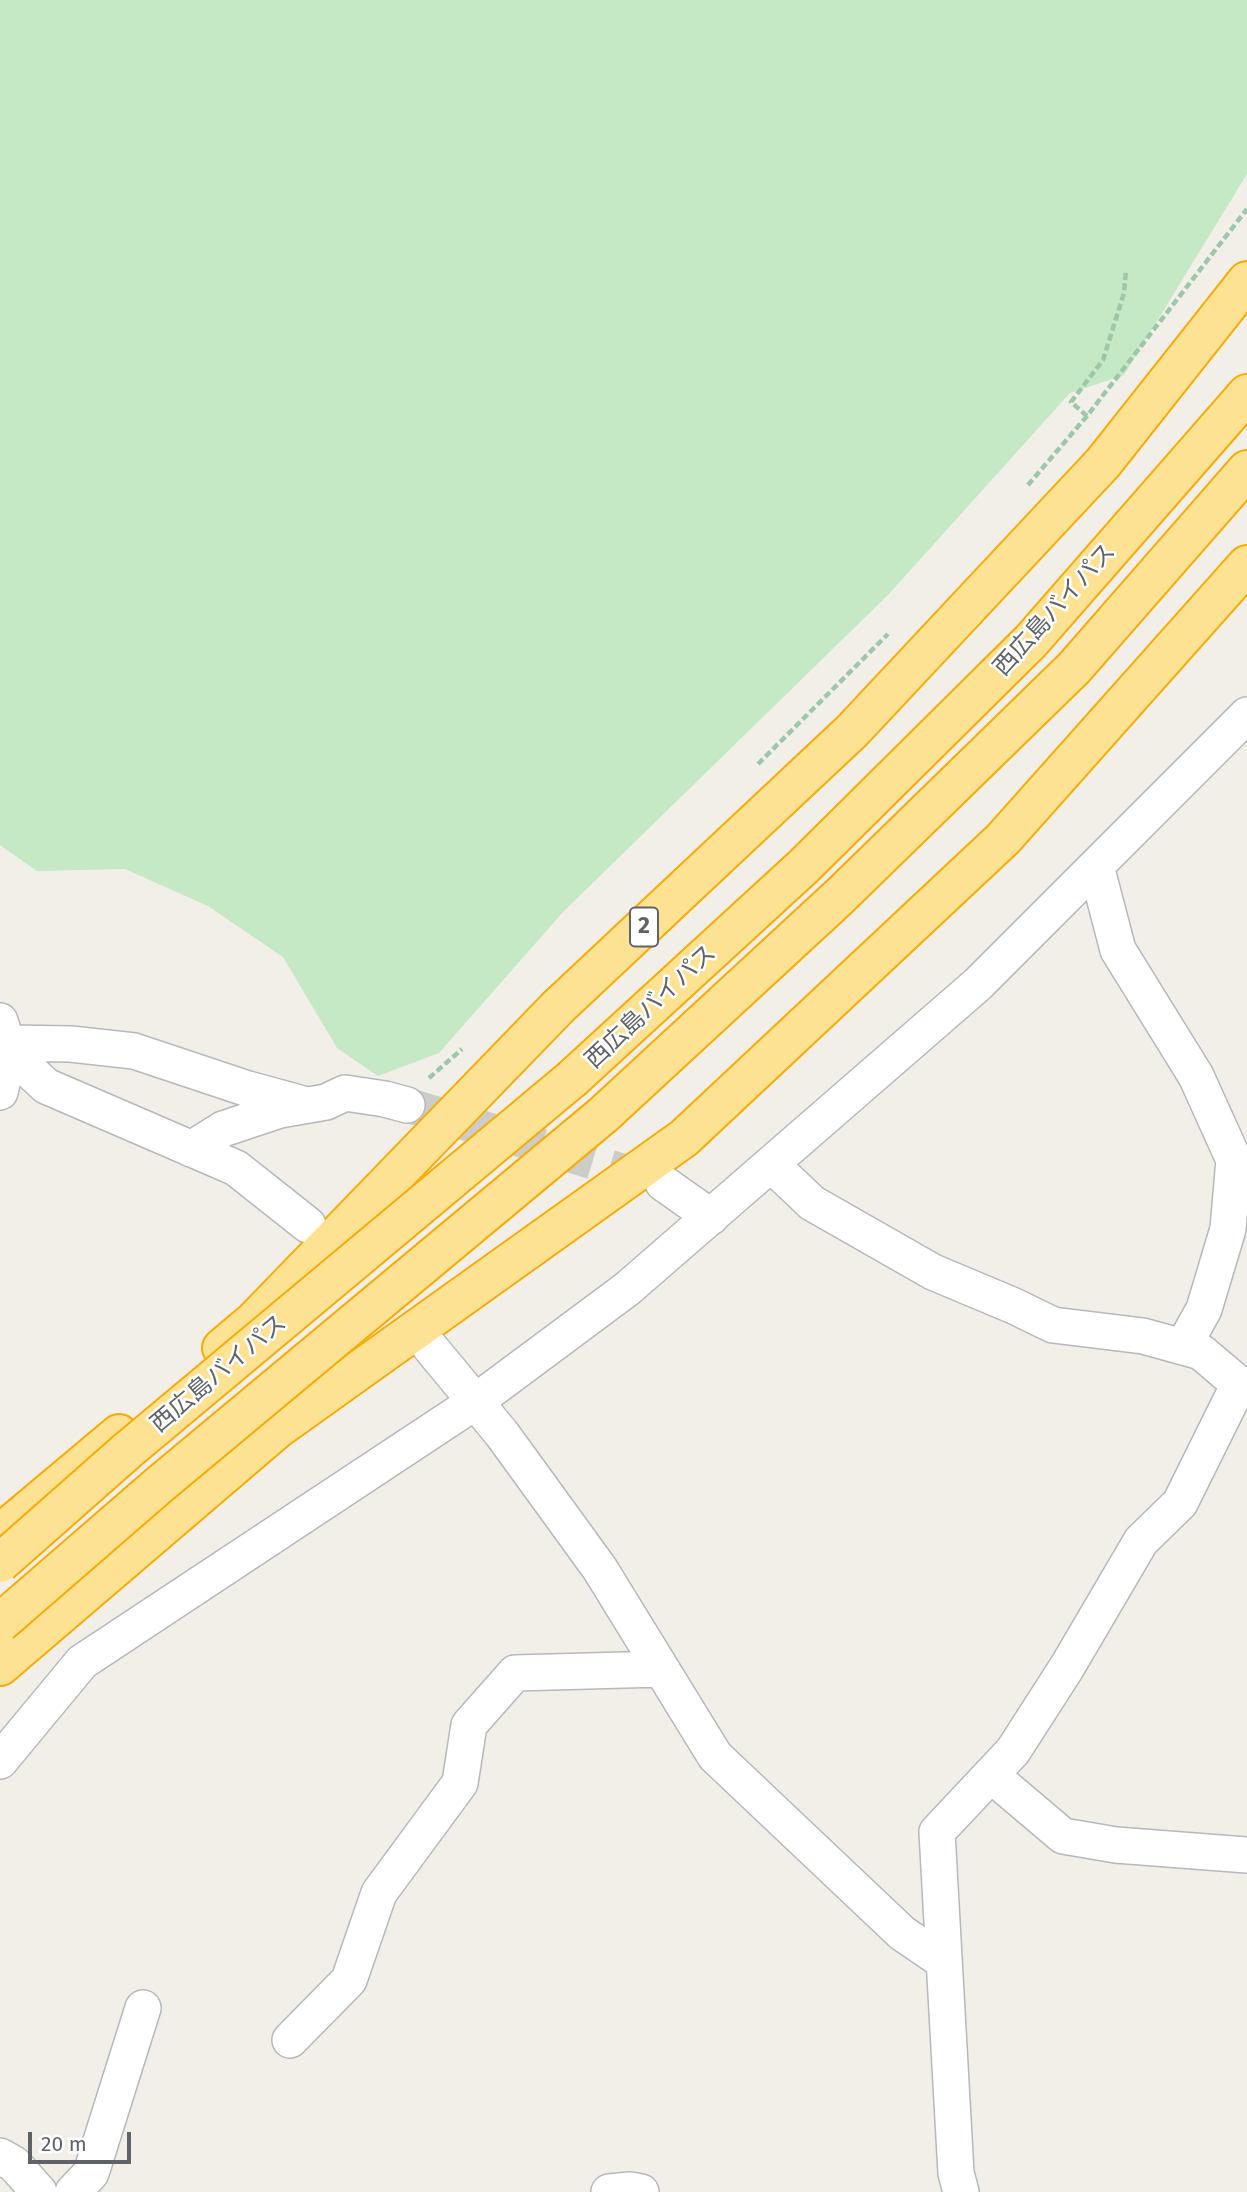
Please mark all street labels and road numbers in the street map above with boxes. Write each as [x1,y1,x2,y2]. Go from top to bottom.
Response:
street label: 西広島バイパス [988,538,1122,682]
road number: 2 [630,908,658,946]
street label: 西広島バイパス [580,939,722,1075]
street label: 西広島バイパス [145,1309,293,1439]

